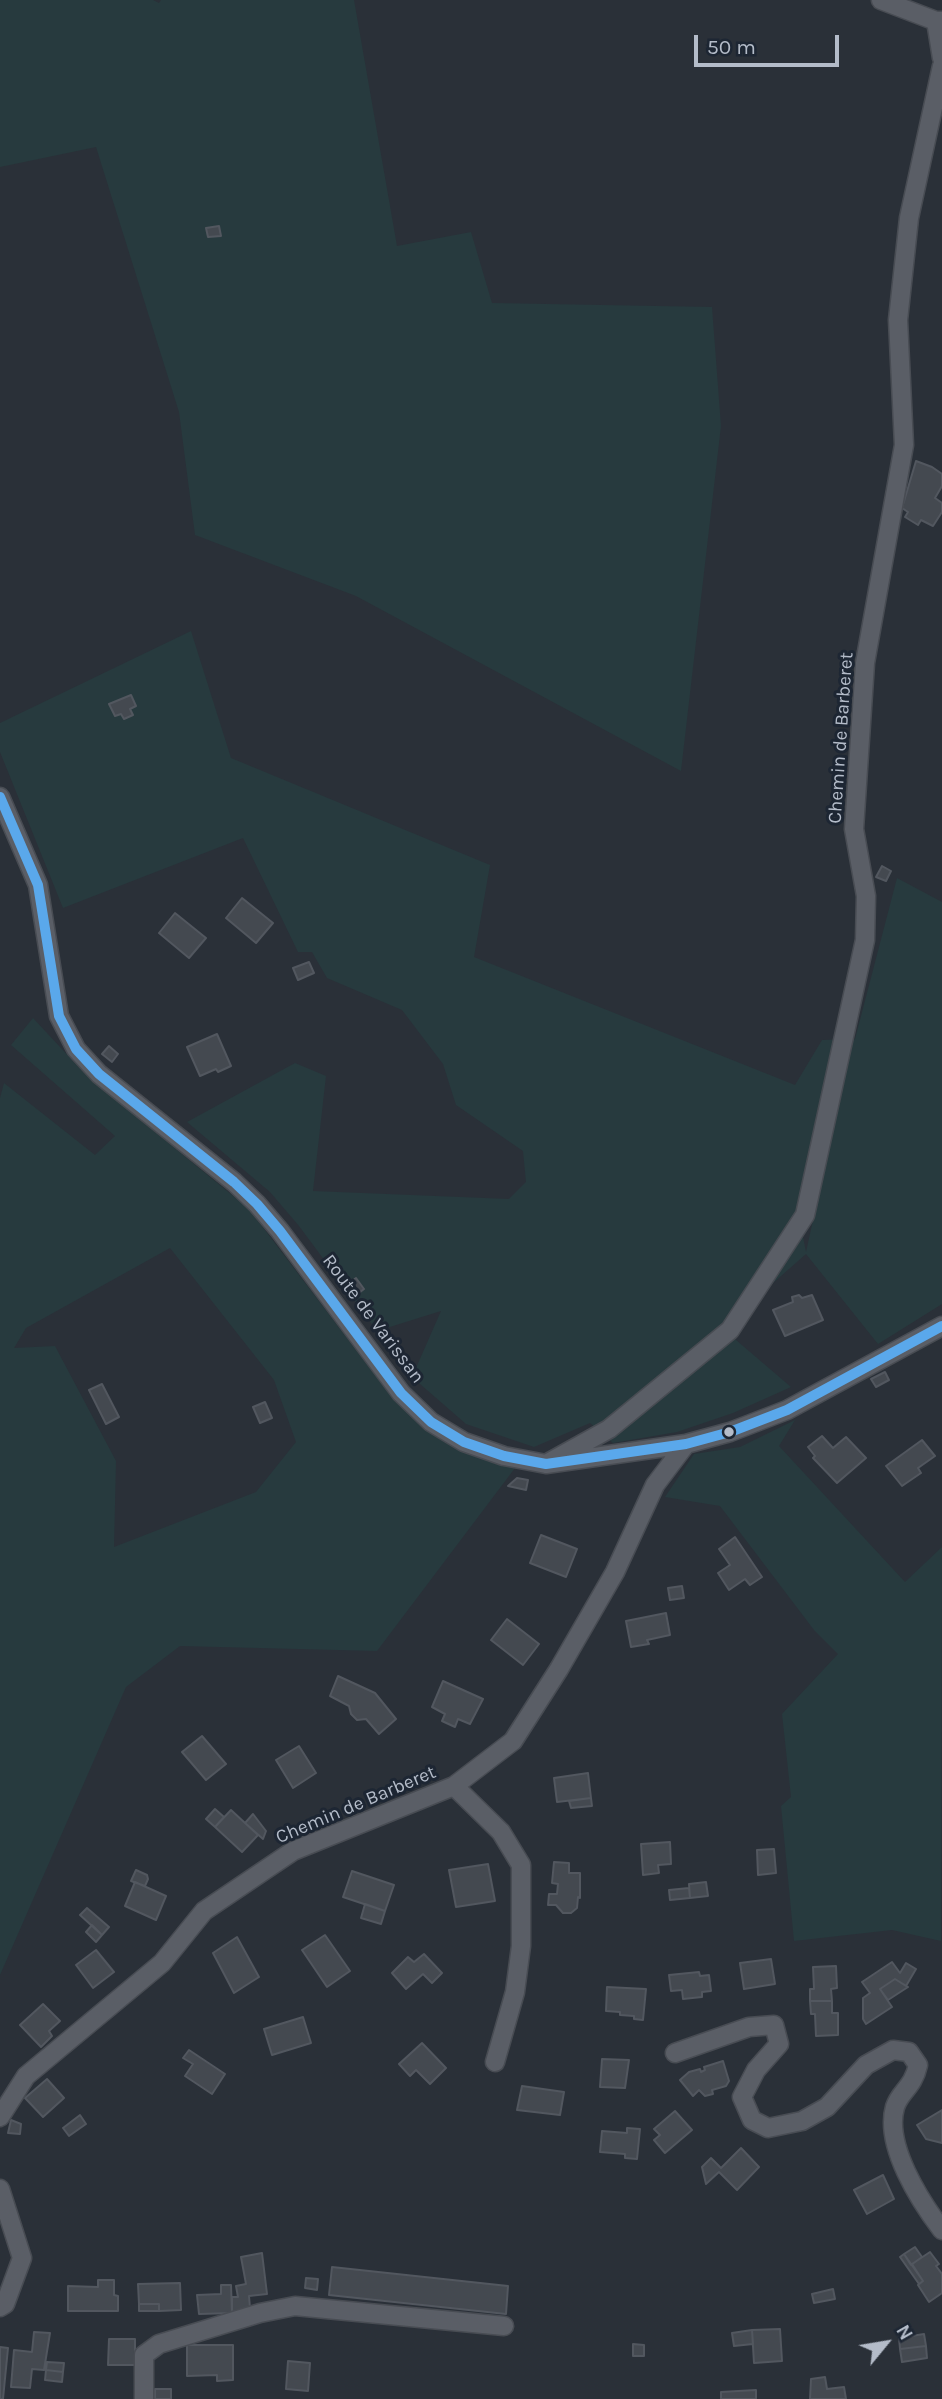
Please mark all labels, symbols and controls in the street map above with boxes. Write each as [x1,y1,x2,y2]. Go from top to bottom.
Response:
scale bar [697,21,842,65]
text: 50 m [707,35,756,59]
street label: Chemin de Barberet [824,652,858,824]
street label: Route de Varissan [317,1250,429,1388]
unlabelled marker [722,1425,736,1439]
street label: Chemin de Barberet [273,1761,439,1849]
north arrow [851,2308,921,2378]
text: N [891,2321,917,2344]

